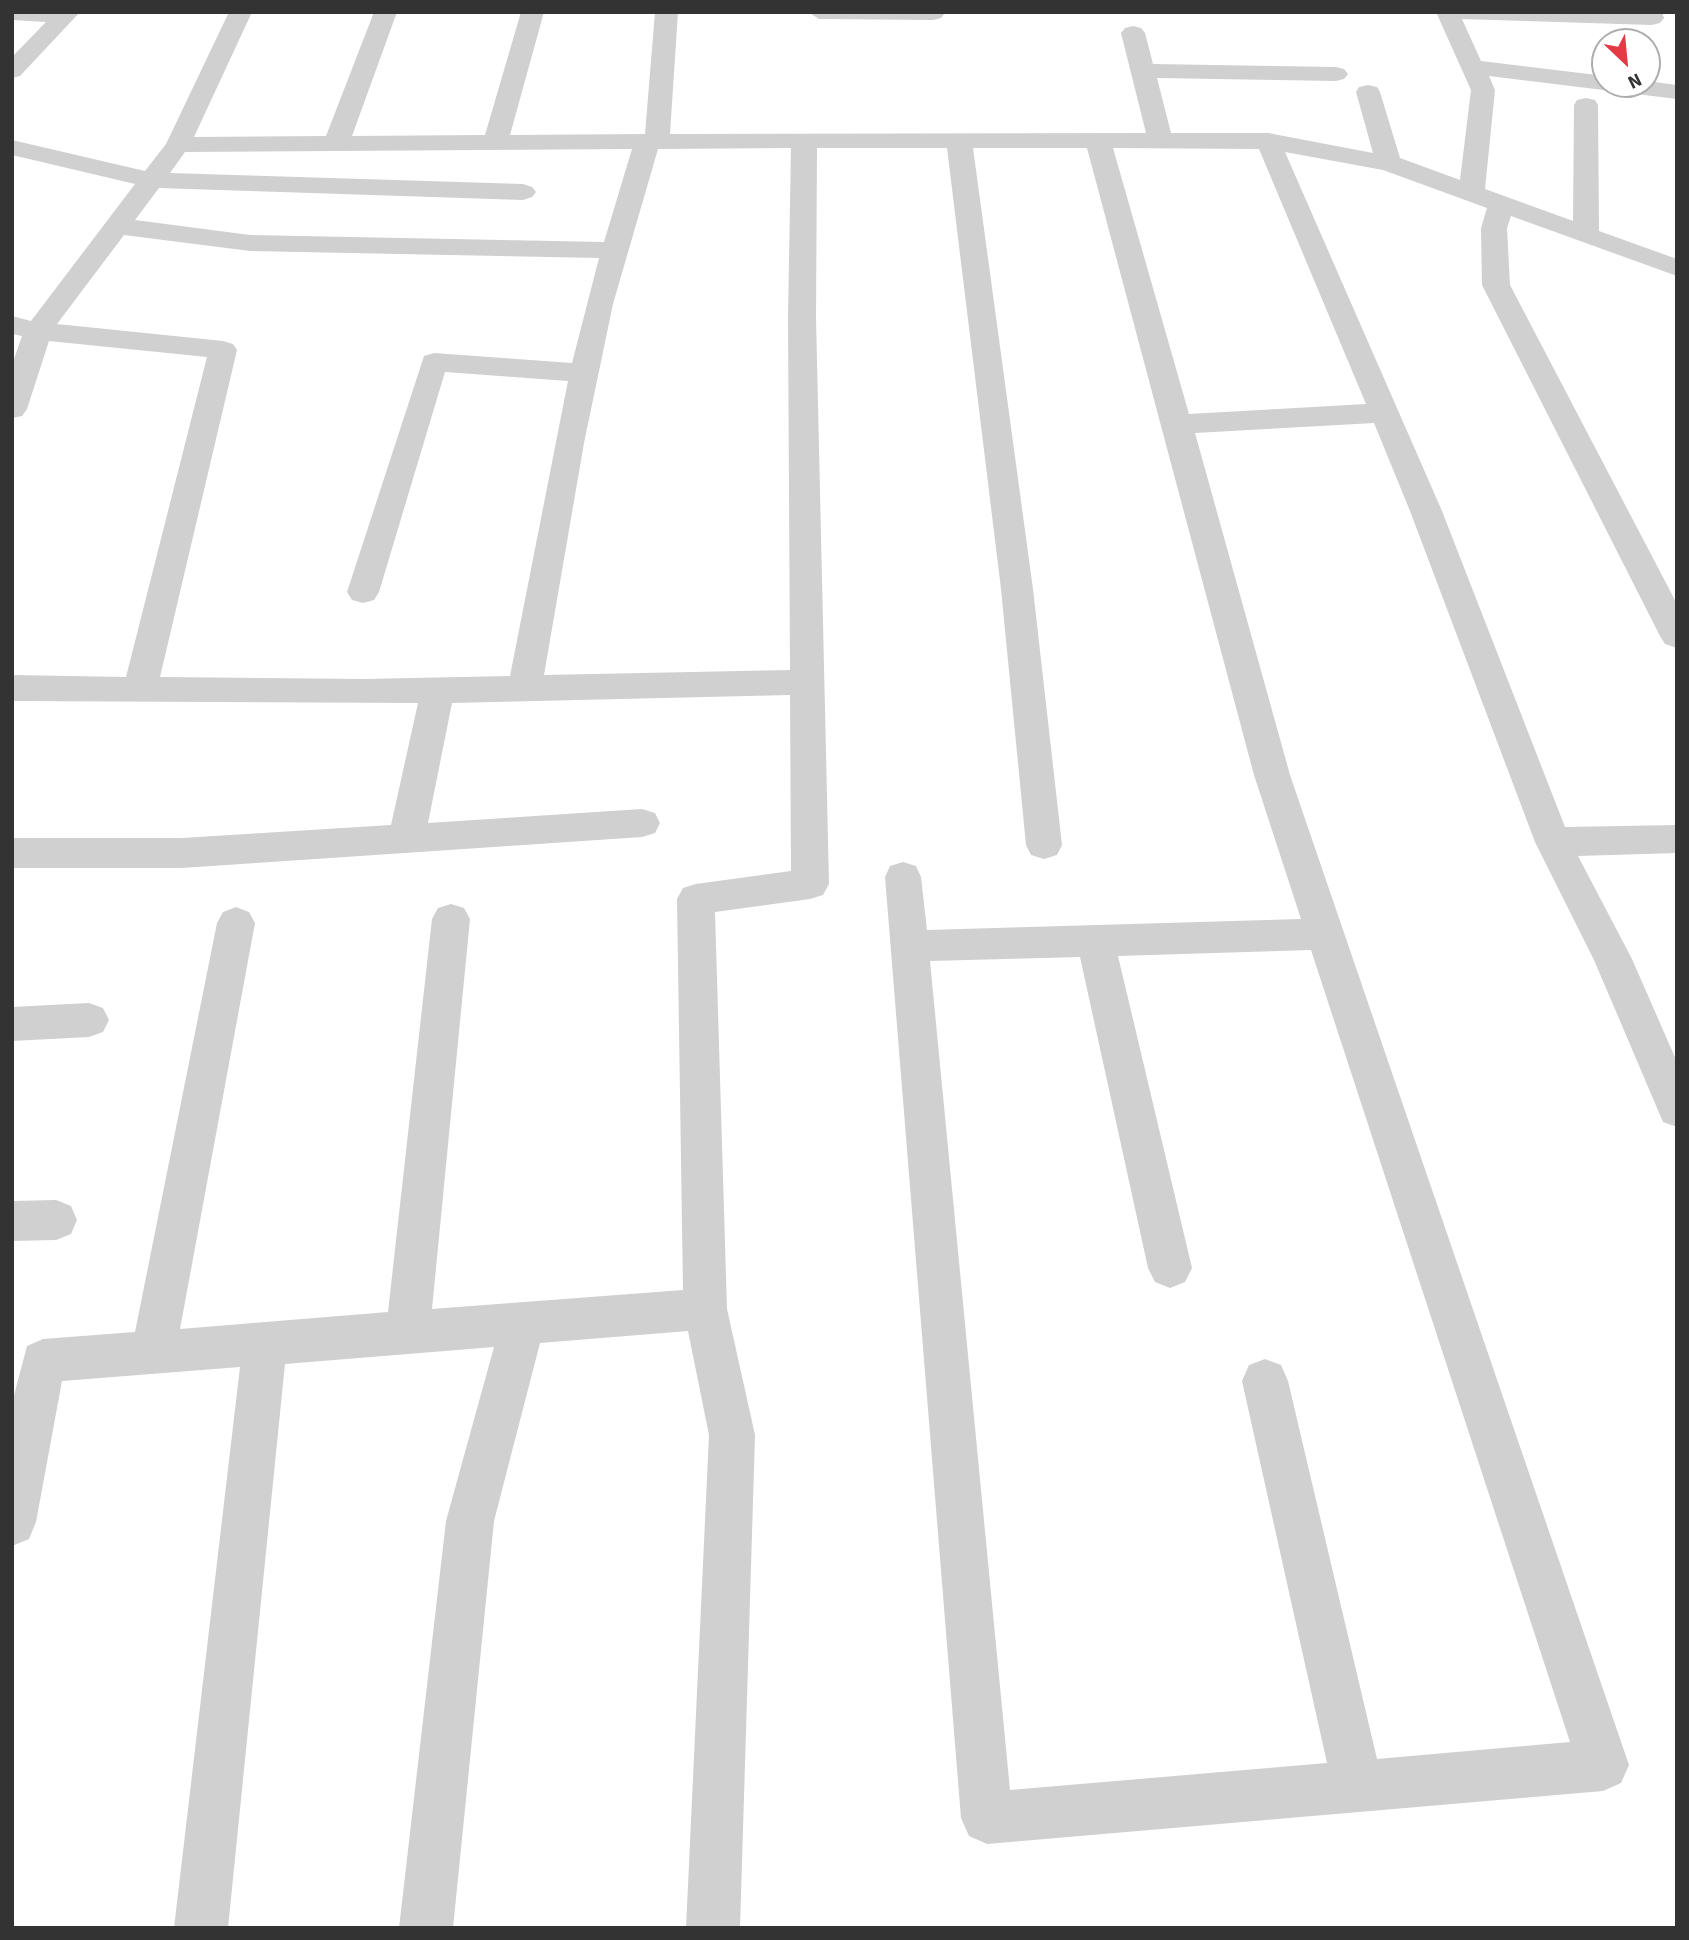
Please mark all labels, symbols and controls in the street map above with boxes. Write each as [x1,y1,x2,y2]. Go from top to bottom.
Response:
north arrow [1591,28,1661,98]
text: N [1623,66,1646,95]

